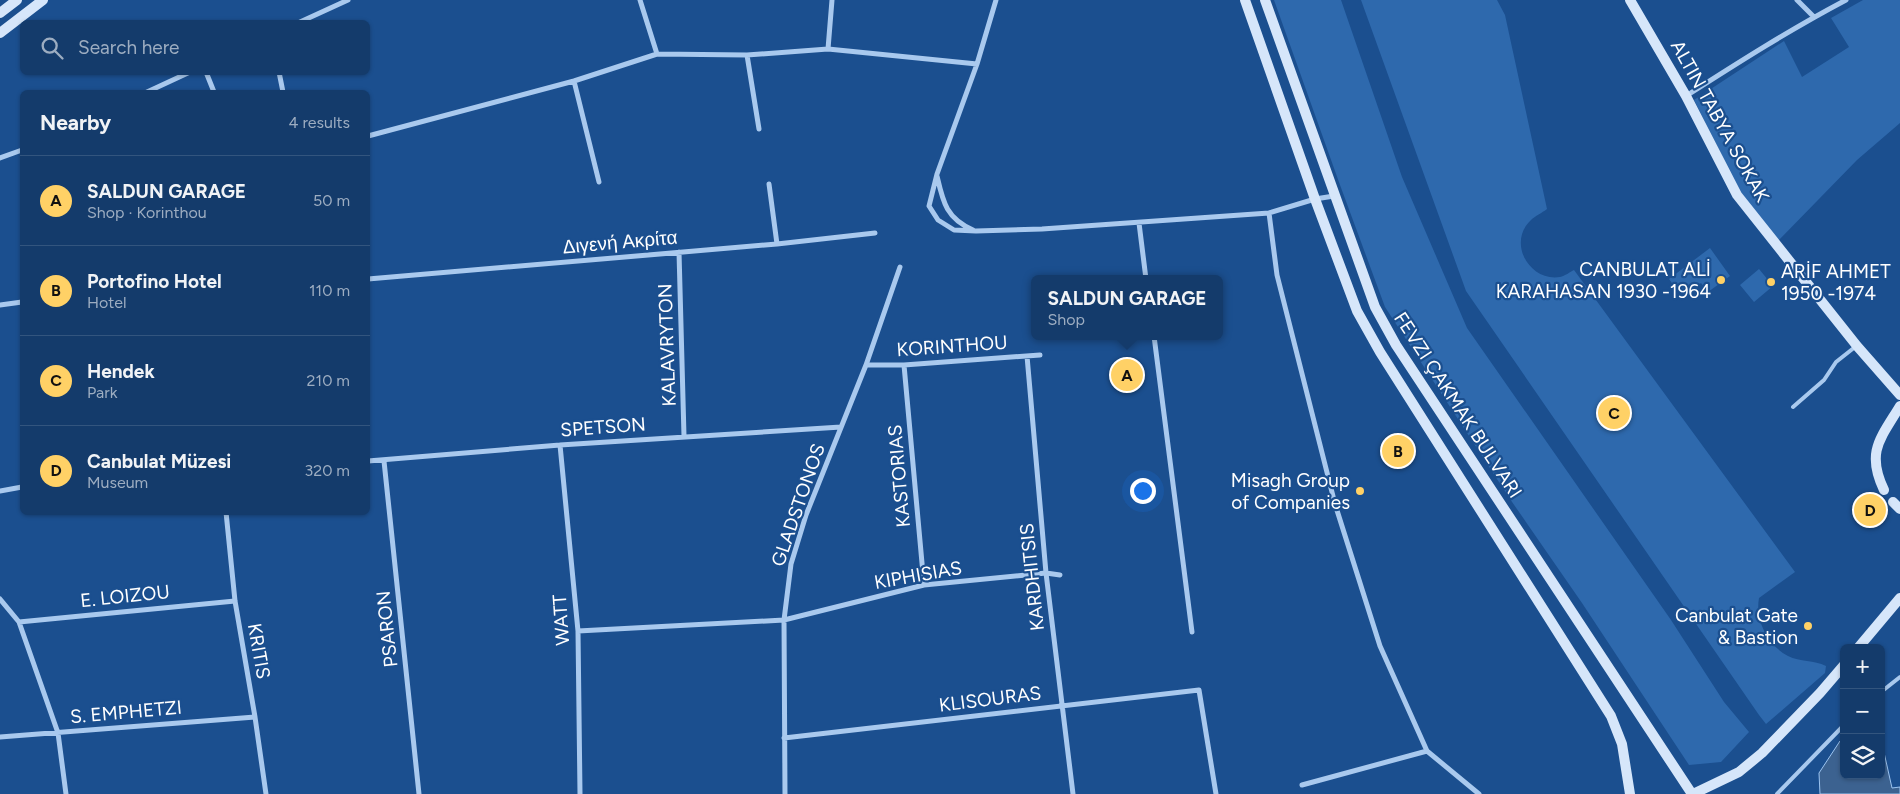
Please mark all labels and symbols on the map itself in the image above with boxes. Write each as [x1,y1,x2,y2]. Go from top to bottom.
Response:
street label: ALTIN TABYA SOKAK [1666,36,1774,206]
street label: Διγενή Ακρίτα [562,226,678,258]
place label: CANBULAT ALİ KARAHASAN 1930 -1964 [1496,258,1711,303]
place label: ARİF AHMET 1950 -1974 [1781,260,1891,305]
marker: CANBULAT ALİ KARAHASAN 1930 -1964 [1715,274,1727,286]
marker: ARİF AHMET 1950 -1974 [1765,276,1777,288]
street label: KALAVRYTON [653,283,681,407]
street label: FEVZI ÇAKMAK BULVARI [1389,308,1527,502]
street label: KORINTHOU [896,331,1008,361]
pin: A [1111,356,1143,394]
pin: C [1598,394,1630,432]
street label: SPETSON [560,413,646,441]
street label: KASTORIAS [883,424,915,528]
pin: B [1382,432,1414,470]
street label: GLADSTONOS [766,441,830,569]
place label: Misagh Group of Companies [1231,469,1350,514]
your location [1130,478,1156,504]
marker: Misagh Group of Companies [1354,485,1366,497]
pin: D [1854,491,1886,529]
street label: KARDHITSIS [1015,522,1049,632]
street label: KIPHISIAS [872,556,964,594]
street label: E. LOIZOU [79,580,171,612]
street label: PSARON [372,590,402,668]
street label: WATT [548,593,574,646]
place label: Canbulat Gate & Bastion [1675,604,1798,649]
marker: Canbulat Gate & Bastion [1802,620,1814,632]
street label: KRITIS [243,621,275,681]
street label: KLISOURAS [938,681,1042,717]
street label: S. EMPHETZI [69,696,183,728]

